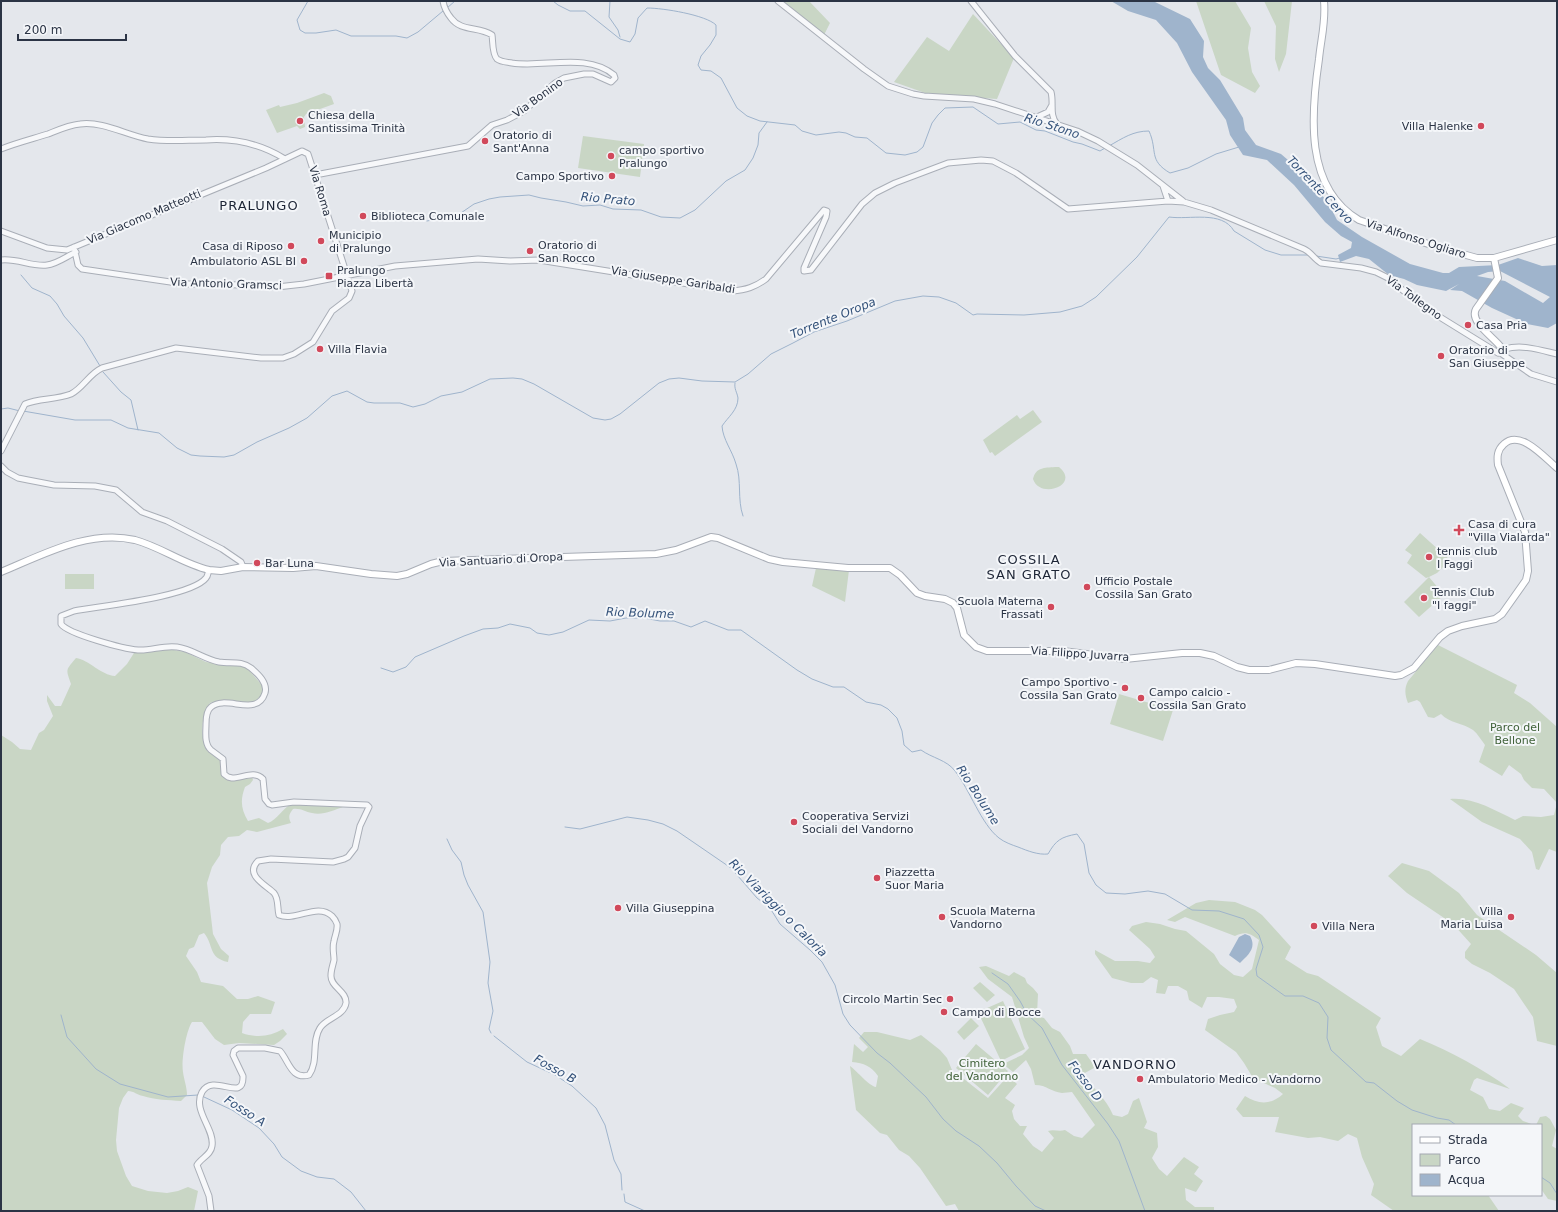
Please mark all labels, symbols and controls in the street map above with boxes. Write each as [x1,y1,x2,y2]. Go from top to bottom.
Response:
scale bar [18,16,126,42]
text: 200 m [24,23,62,37]
street label: Via Bonino [510,75,566,120]
place label: Chiesa della Santissima Trinità [308,109,405,135]
water label: Rio Stono [1023,110,1081,142]
marker: Chiesa della Santissima Trinità [295,116,305,126]
place label: Villa Halenke [1402,120,1473,133]
marker: Villa Halenke [1476,121,1486,131]
place label: Oratorio di Sant'Anna [493,129,552,155]
marker: Oratorio di Sant'Anna [480,136,490,146]
place label: campo sportivo Pralungo [619,144,705,170]
marker: campo sportivo Pralungo [606,151,616,161]
water label: Torrente Cervo [1284,153,1356,227]
street label: Via Roma [306,164,334,218]
place label: Campo Sportivo [516,170,604,183]
marker: Campo Sportivo [607,171,617,181]
street label: Via Giacomo Matteotti [85,187,203,247]
water label: Rio Prato [580,190,636,208]
district label: PRALUNGO [219,198,299,213]
place label: Biblioteca Comunale [371,210,485,223]
marker: Biblioteca Comunale [358,211,368,221]
street label: Via Alfonso Ogliaro [1364,217,1468,261]
place label: Municipio di Pralungo [329,229,391,255]
marker: Municipio di Pralungo [316,236,326,246]
place label: Oratorio di San Rocco [538,239,597,265]
place label: Casa di Riposo [202,240,283,253]
marker: Casa di Riposo [286,241,296,251]
marker: Oratorio di San Rocco [525,246,535,256]
place label: Ambulatorio ASL BI [190,255,296,268]
marker: Ambulatorio ASL BI [299,256,309,266]
place label: Pralungo Piazza Libertà [337,264,413,290]
street label: Via Giuseppe Garibaldi [610,264,736,296]
marker: Pralungo Piazza Libertà [324,271,334,281]
street label: Via Tollegno [1384,273,1445,323]
street label: Via Antonio Gramsci [170,276,282,292]
water label: Torrente Oropa [788,295,878,341]
place label: Casa Pria [1476,319,1527,332]
marker: Casa Pria [1463,320,1473,330]
place label: Villa Flavia [328,343,387,356]
marker: Villa Flavia [315,344,325,354]
place label: Oratorio di San Giuseppe [1449,344,1525,370]
marker: Oratorio di San Giuseppe [1436,351,1446,361]
place label: Casa di cura "Villa Vialarda" [1468,518,1550,544]
marker: Casa di cura "Villa Vialarda" [1453,524,1465,536]
place label: tennis club I Faggi [1437,545,1497,571]
street label: Via Santuario di Oropa [439,550,563,570]
district label: COSSILA SAN GRATO [987,552,1071,582]
marker: tennis club I Faggi [1424,552,1434,562]
place label: Bar Luna [265,557,314,570]
marker: Bar Luna [252,558,262,568]
place label: Ufficio Postale Cossila San Grato [1095,575,1193,601]
marker: Ufficio Postale Cossila San Grato [1082,582,1092,592]
place label: Tennis Club "I faggi" [1431,586,1495,612]
marker: Tennis Club "I faggi" [1419,593,1429,603]
place label: Scuola Materna Frassati [958,595,1043,621]
marker: Scuola Materna Frassati [1046,602,1056,612]
water label: Rio Bolume [606,605,674,621]
street label: Via Filippo Juvarra [1030,644,1130,664]
place label: Campo Sportivo - Cossila San Grato [1020,676,1117,702]
marker: Campo Sportivo - Cossila San Grato [1120,683,1130,693]
place label: Campo calcio - Cossila San Grato [1149,686,1247,712]
marker: Campo calcio - Cossila San Grato [1136,693,1146,703]
park label: Parco del Bellone [1490,721,1540,747]
water label: Rio Bolume [953,762,1003,828]
place label: Cooperativa Servizi Sociali del Vandorno [802,810,914,836]
marker: Cooperativa Servizi Sociali del Vandorno [789,817,799,827]
water label: Rio Viariggio o Caloria [726,856,830,960]
place label: Piazzetta Suor Maria [885,866,944,892]
marker: Piazzetta Suor Maria [872,873,882,883]
place label: Villa Giuseppina [626,902,714,915]
marker: Villa Giuseppina [613,903,623,913]
place label: Scuola Materna Vandorno [950,905,1035,931]
place label: Villa Maria Luisa [1441,905,1503,931]
marker: Scuola Materna Vandorno [937,912,947,922]
marker: Villa Maria Luisa [1506,912,1516,922]
place label: Villa Nera [1322,920,1375,933]
marker: Villa Nera [1309,921,1319,931]
place label: Circolo Martin Sec [843,993,942,1006]
marker: Circolo Martin Sec [945,994,955,1004]
place label: Campo di Bocce [952,1006,1041,1019]
marker: Campo di Bocce [939,1007,949,1017]
water label: Fosso B [531,1052,579,1086]
park label: Cimitero del Vandorno [946,1057,1018,1083]
district label: VANDORNO [1093,1057,1177,1072]
water label: Fosso D [1065,1058,1105,1104]
place label: Ambulatorio Medico - Vandorno [1148,1073,1321,1086]
marker: Ambulatorio Medico - Vandorno [1135,1074,1145,1084]
water label: Fosso A [222,1093,268,1129]
legend [1412,1124,1542,1196]
text: Strada [1448,1133,1488,1147]
text: Parco [1448,1153,1481,1167]
text: Acqua [1448,1173,1485,1187]

